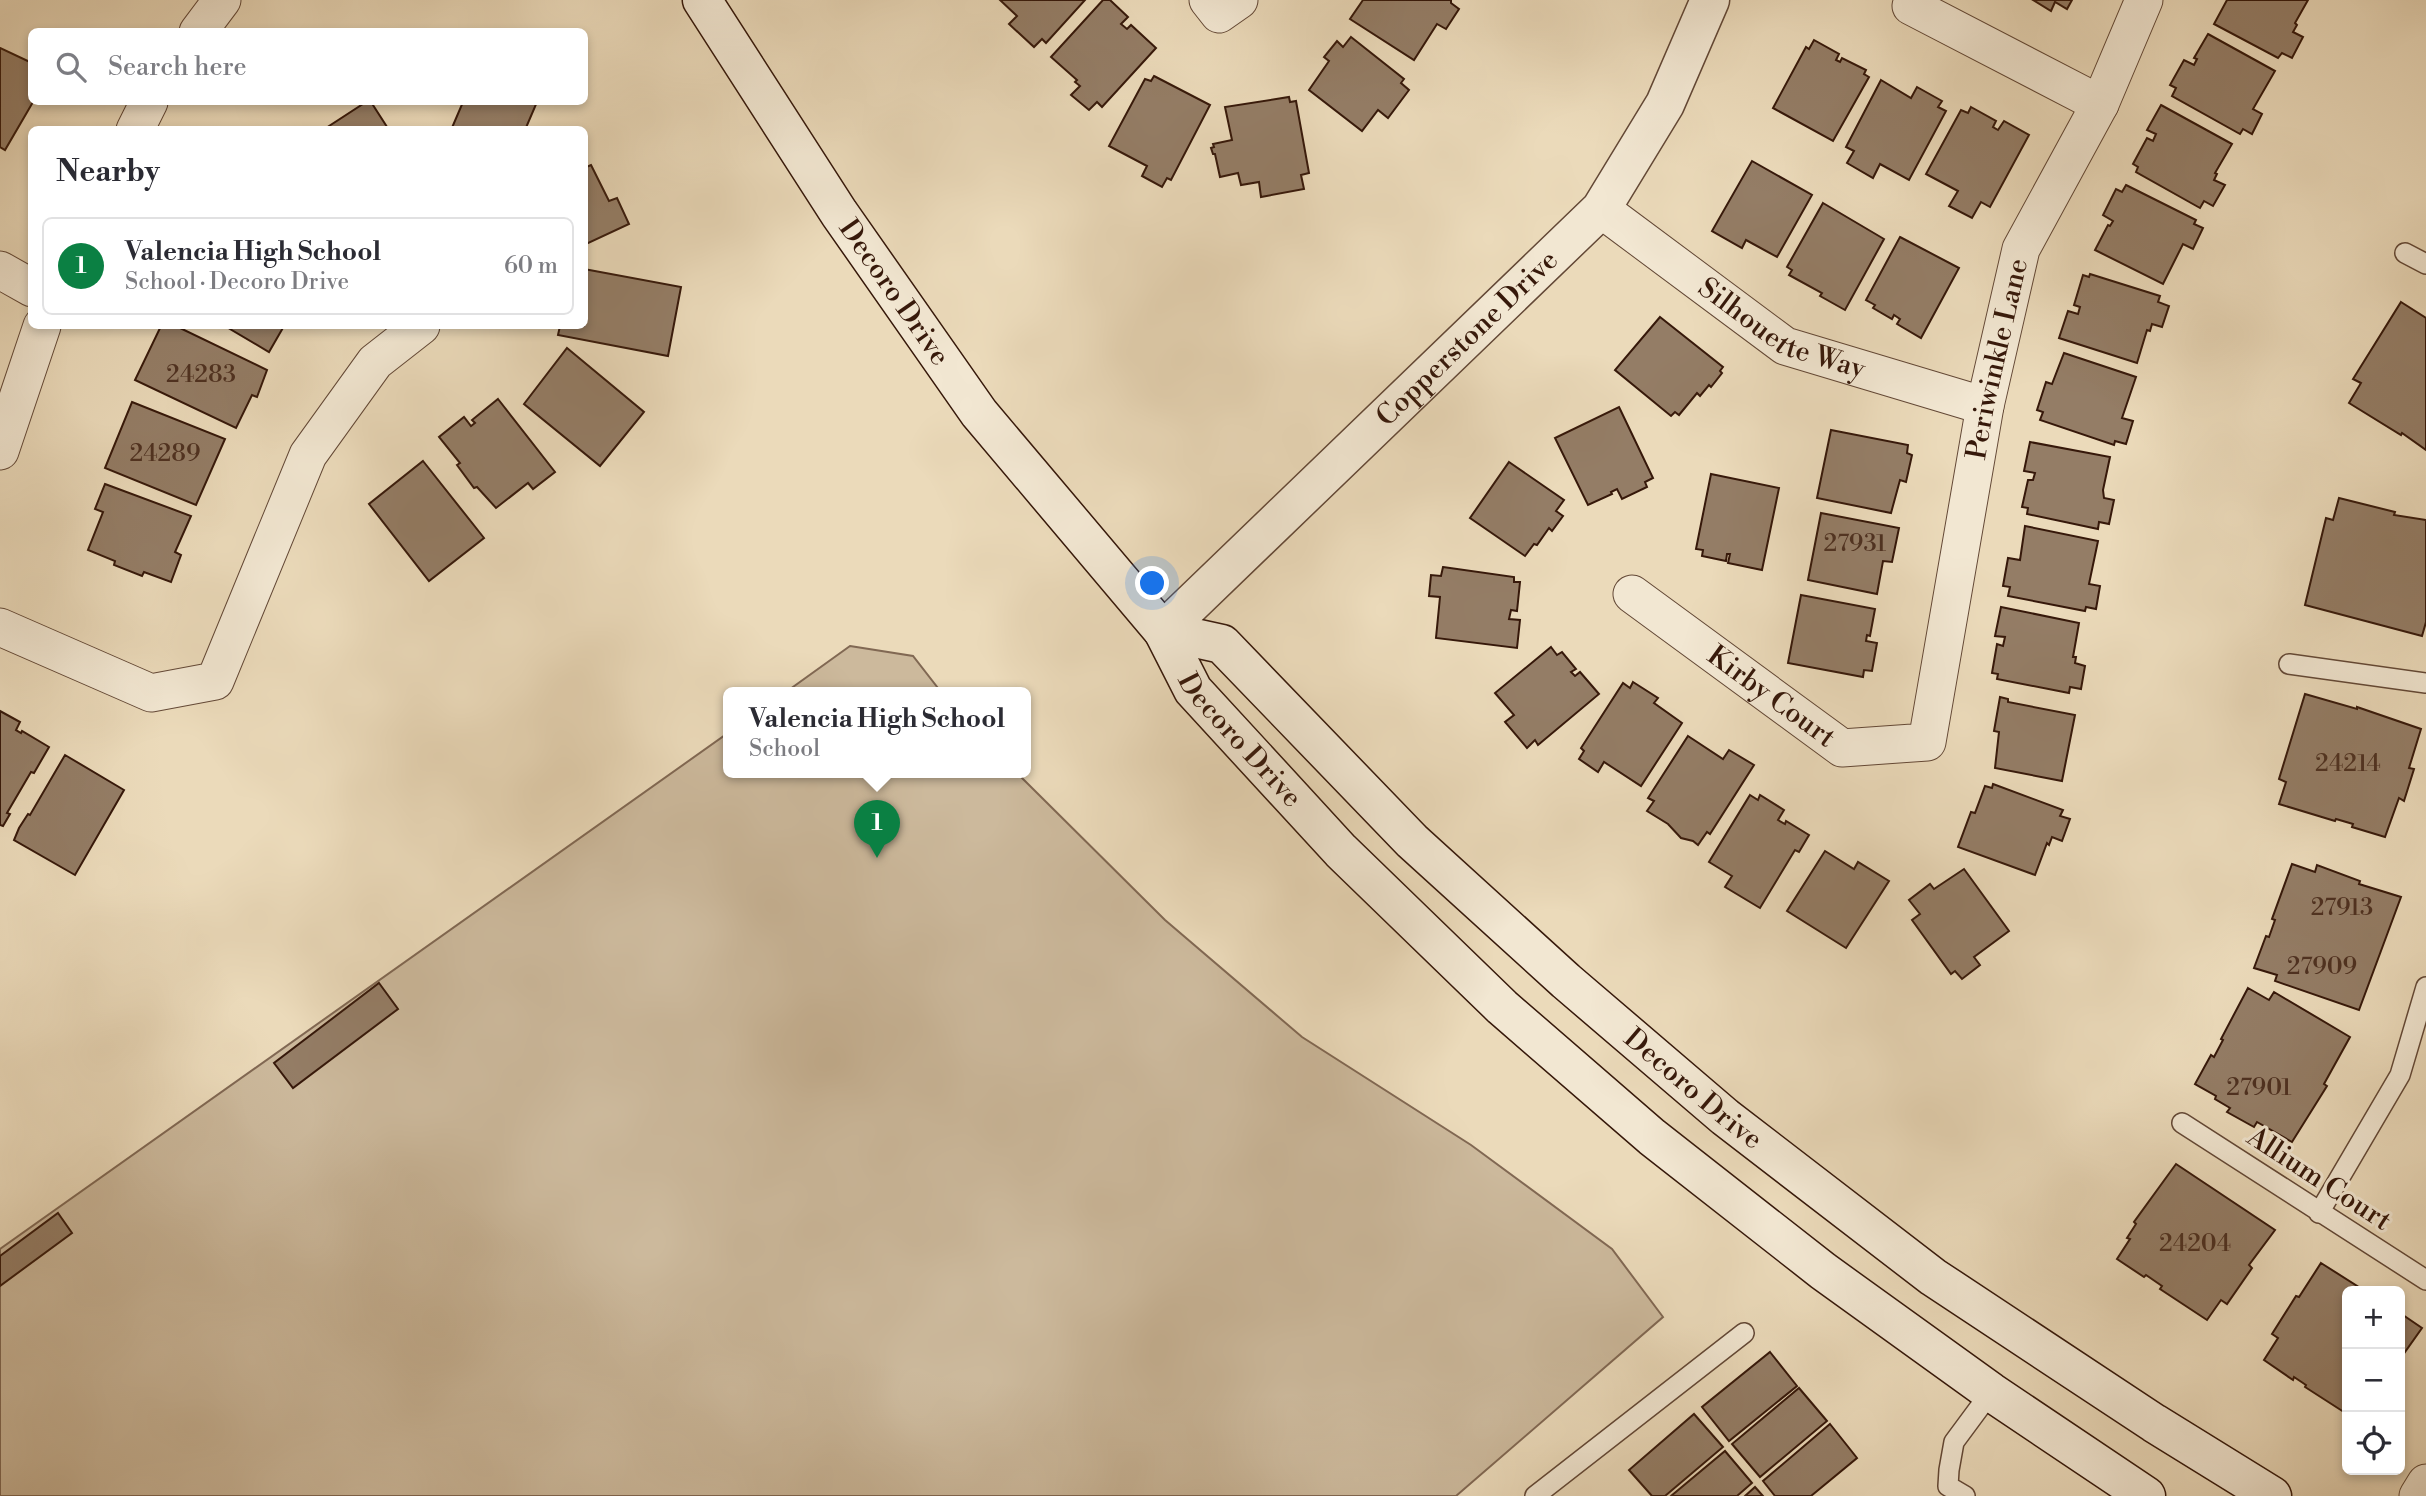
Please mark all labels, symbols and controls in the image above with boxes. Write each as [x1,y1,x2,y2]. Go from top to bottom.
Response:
search box [28,28,588,105]
icon: search [52,48,90,86]
text: Search here [108,51,247,83]
text: Nearby [56,153,160,191]
street label: Decoro Drive [831,212,958,372]
text: Valencia High School [125,236,381,268]
street label: Copperstone Drive [1369,243,1565,434]
text: 1 [75,252,87,280]
text: 60 m [504,252,558,280]
street label: Periwinkle Lane [1959,255,2036,462]
text: School · Decoro Drive [125,268,349,296]
street label: Silhouette Way [1691,270,1870,387]
house number: 24283 [166,360,236,390]
house number: 24289 [129,439,201,469]
house number: 27931 [1824,529,1887,559]
your location [1135,566,1169,600]
street label: Kirby Court [1701,638,1843,755]
street label: Decoro Drive [1170,667,1310,815]
popup [723,687,1031,778]
text: Valencia High School [749,703,1005,735]
text: School [749,735,820,763]
house number: 24214 [2315,749,2381,779]
pin: 1 [854,800,900,858]
house number: 27913 [2311,893,2373,923]
house number: 27909 [2287,952,2357,982]
street label: Decoro Drive [1617,1021,1770,1157]
house number: 27901 [2226,1073,2292,1103]
street label: Allium Court [2239,1119,2398,1239]
house number: 24204 [2159,1229,2231,1259]
map controls [2342,1286,2405,1475]
button: + [2342,1286,2405,1349]
button: − [2342,1349,2405,1412]
button: locate [2342,1412,2405,1475]

